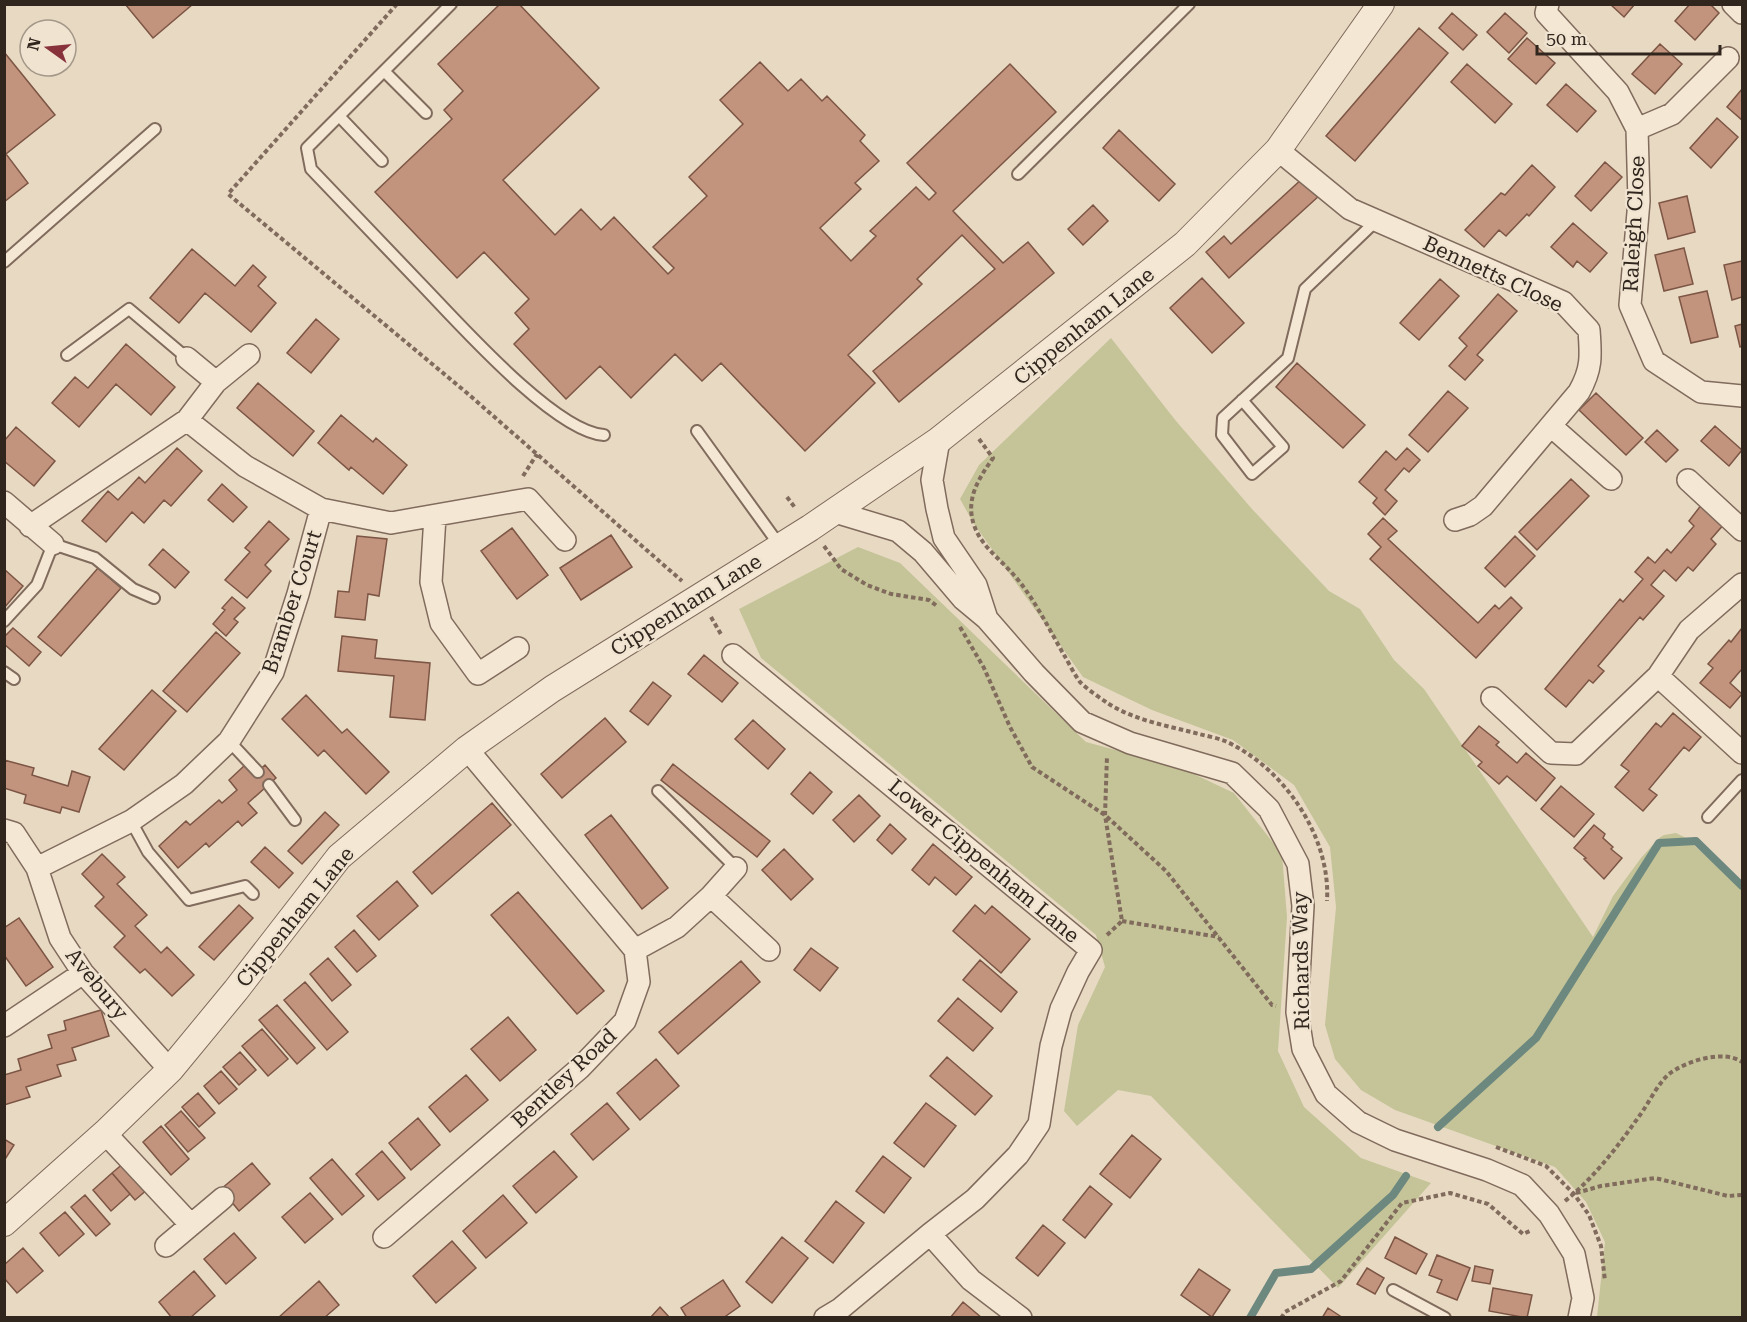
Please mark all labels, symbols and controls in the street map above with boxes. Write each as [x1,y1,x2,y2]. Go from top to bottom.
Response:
north arrow [18,18,78,78]
scale bar [1537,18,1720,56]
text: 50 m [1546,28,1587,49]
text: N [23,36,45,53]
street label: Raleigh Close [1618,155,1650,293]
street label: Bennetts Close [1419,231,1567,317]
street label: Cippenham Lane [1009,262,1159,390]
street label: Bramber Court [257,527,327,677]
street label: Cippenham Lane [606,549,766,661]
street label: Lower Cippenham Lane [884,774,1084,948]
street label: Cippenham Lane [231,842,359,992]
street label: Richards Way [1288,891,1314,1031]
street label: Avebury [61,943,134,1025]
street label: Bentley Road [507,1023,622,1133]

